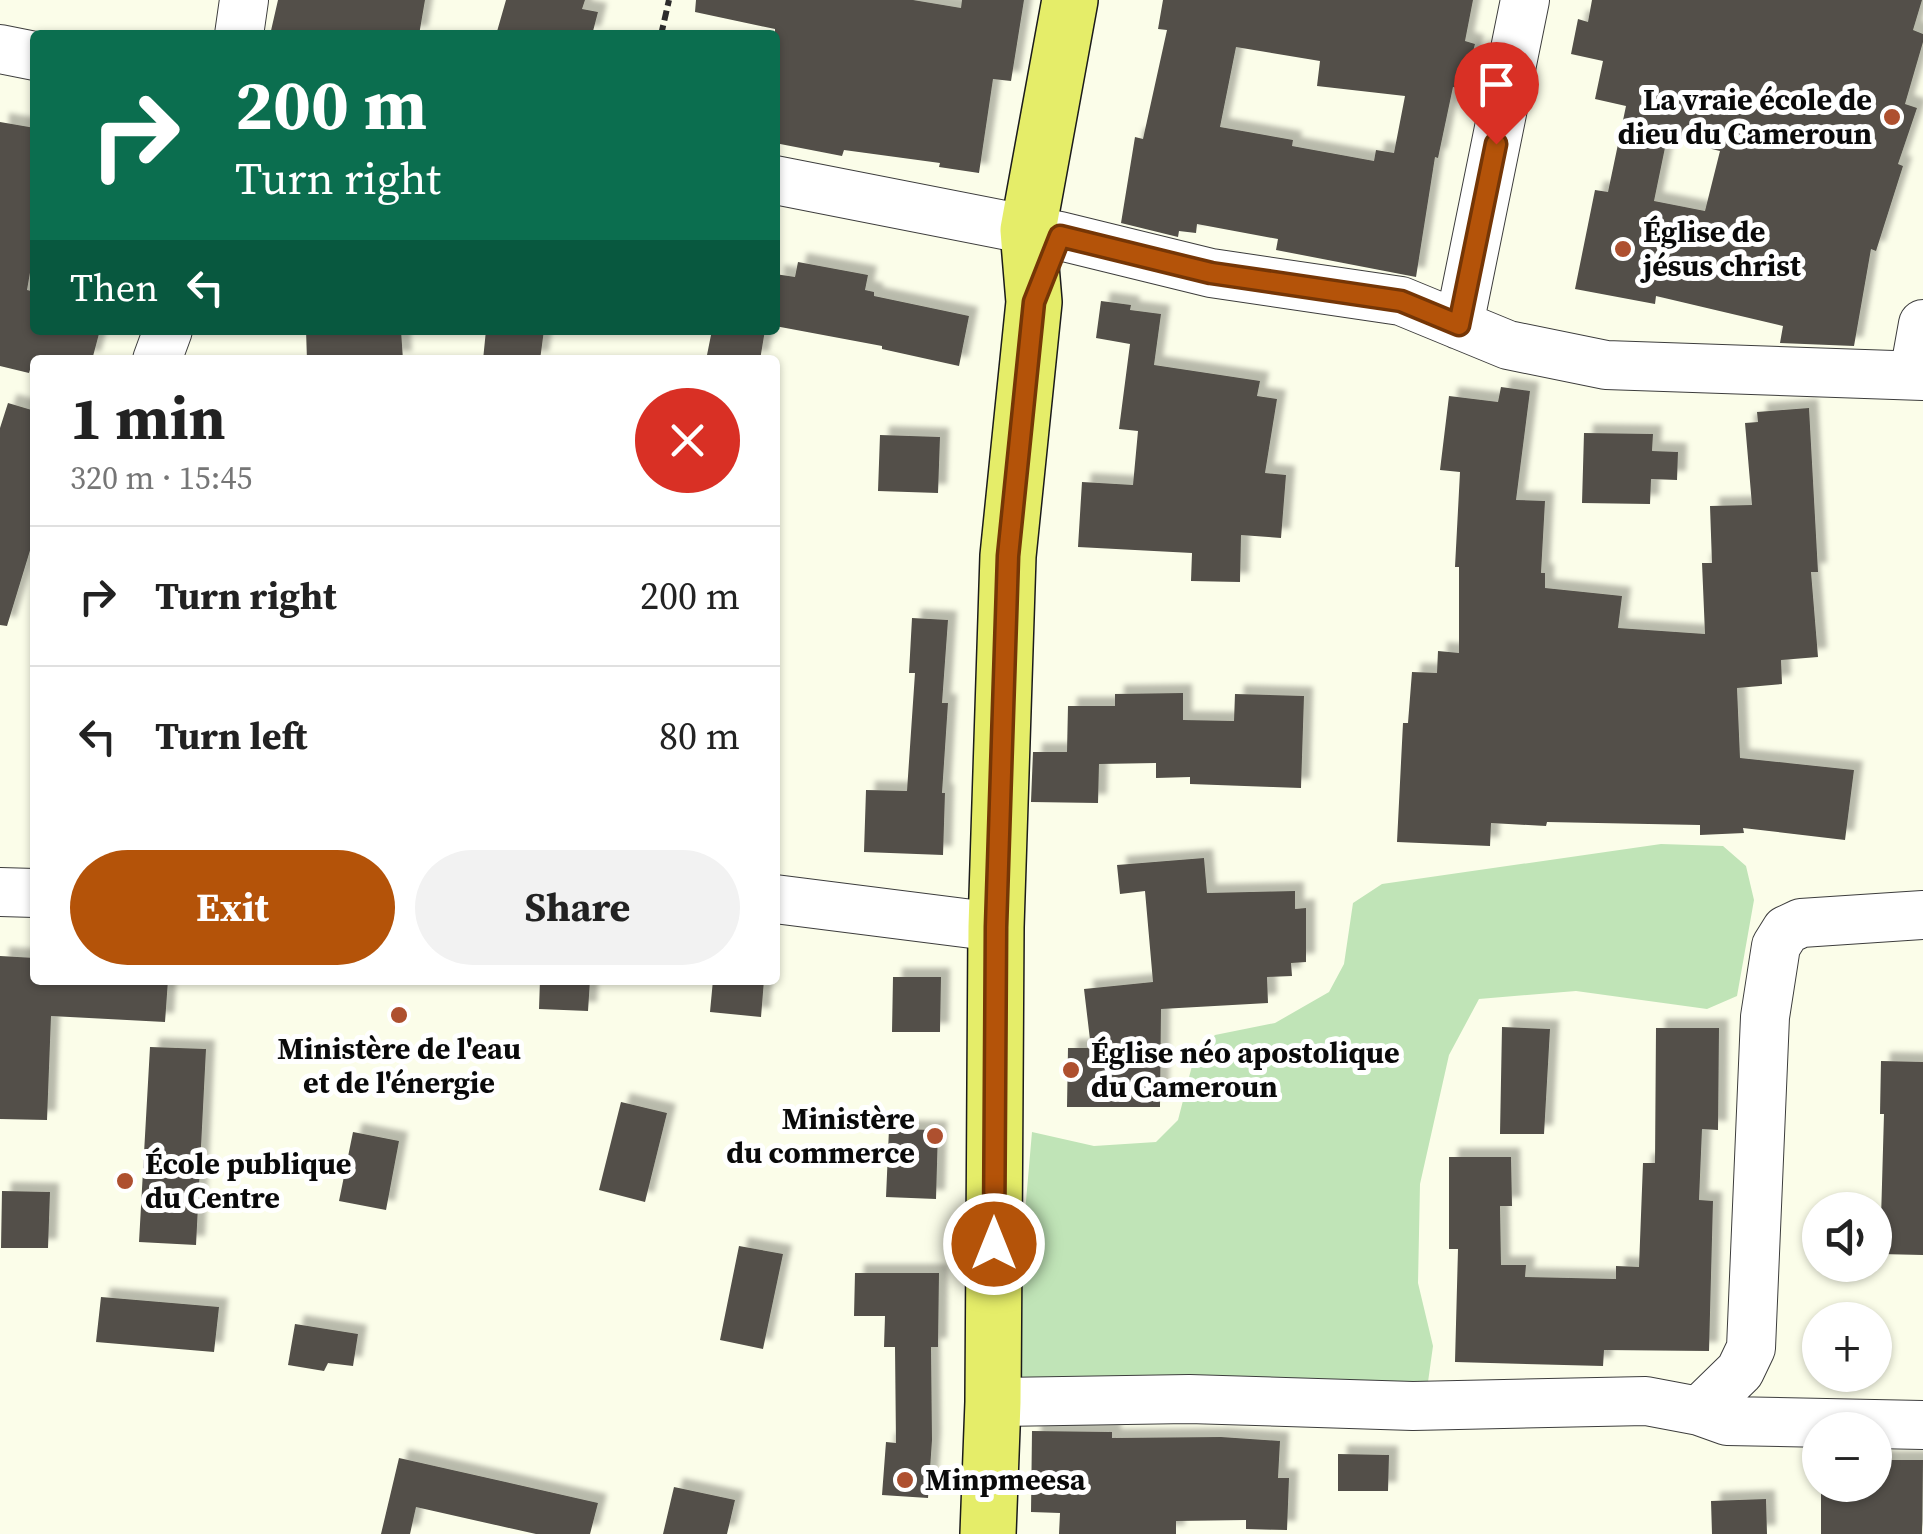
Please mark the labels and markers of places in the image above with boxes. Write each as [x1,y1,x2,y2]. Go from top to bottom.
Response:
pin [1454,42,1539,145]
place label: La vraie école de dieu du Cameroun [1618,79,1872,154]
marker: La vraie école de dieu du Cameroun [1881,106,1903,128]
place label: Église de jésus christ [1640,211,1801,286]
marker: Église de jésus christ [1612,238,1634,260]
marker: Ministère de l'eau et de l'énergie [388,1004,410,1026]
place label: Ministère de l'eau et de l'énergie [277,1028,521,1103]
place label: Église néo apostolique du Cameroun [1091,1032,1400,1107]
marker: Église néo apostolique du Cameroun [1060,1059,1082,1081]
place label: Ministère du commerce [726,1098,915,1173]
marker: Ministère du commerce [924,1125,946,1147]
place label: École publique du Centre [145,1143,351,1218]
marker: École publique du Centre [114,1170,136,1192]
place label: Minpmeesa [925,1459,1087,1500]
marker: Minpmeesa [894,1469,916,1491]

